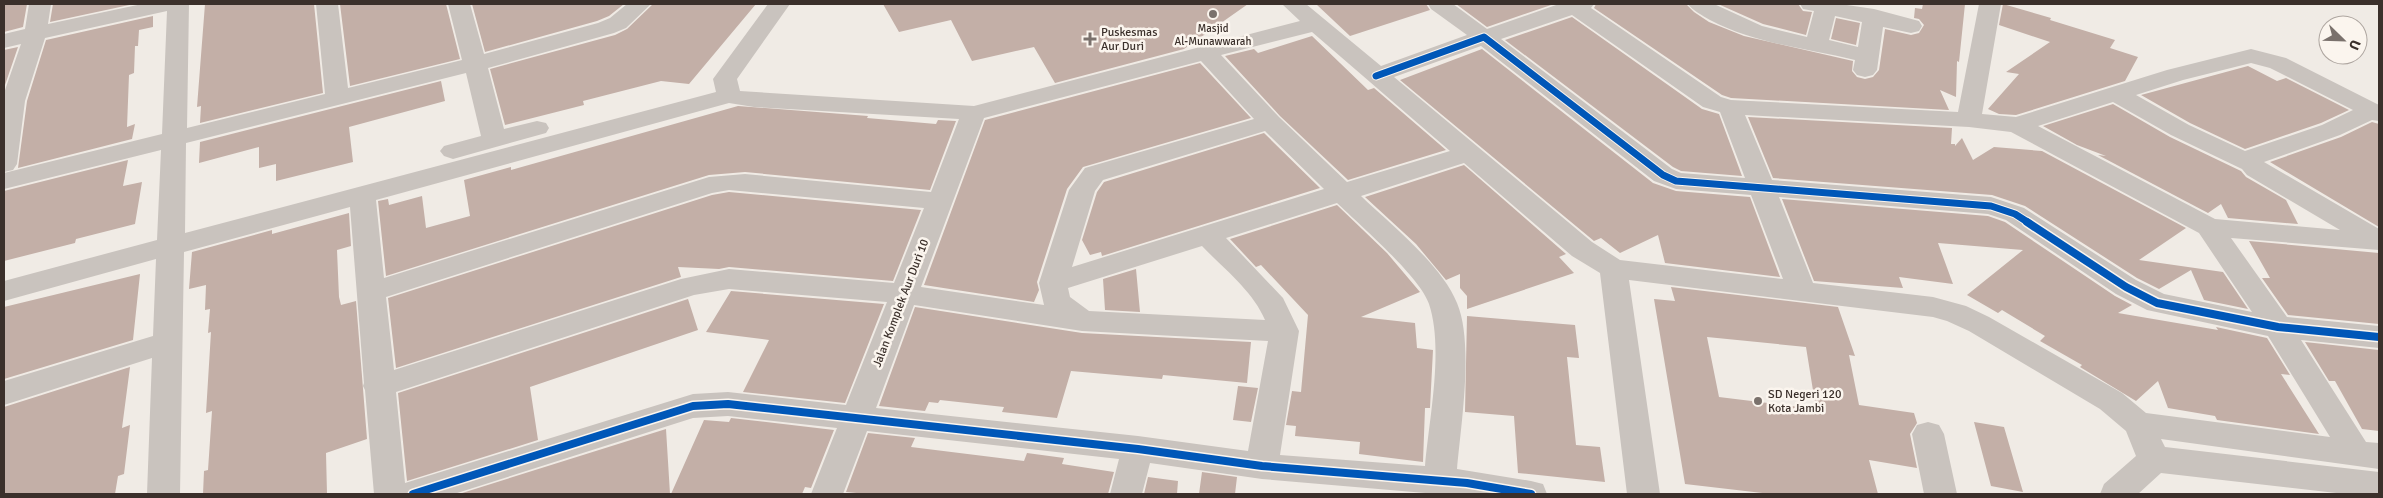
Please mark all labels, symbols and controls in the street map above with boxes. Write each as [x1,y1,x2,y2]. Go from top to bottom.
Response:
marker: Masjid Al-Munawwarah [1207,8,1219,20]
north arrow [2318,15,2368,65]
place label: Masjid Al-Munawwarah [1175,22,1251,48]
place label: Puskesmas Aur Duri [1101,25,1157,54]
marker: Puskesmas Aur Duri [1083,32,1097,46]
text: U [2345,37,2364,53]
street label: Jalan Komplek Aur Duri 10 [870,237,932,369]
place label: SD Negeri 120 Kota Jambi [1768,387,1842,416]
marker: SD Negeri 120 Kota Jambi [1752,395,1764,407]

